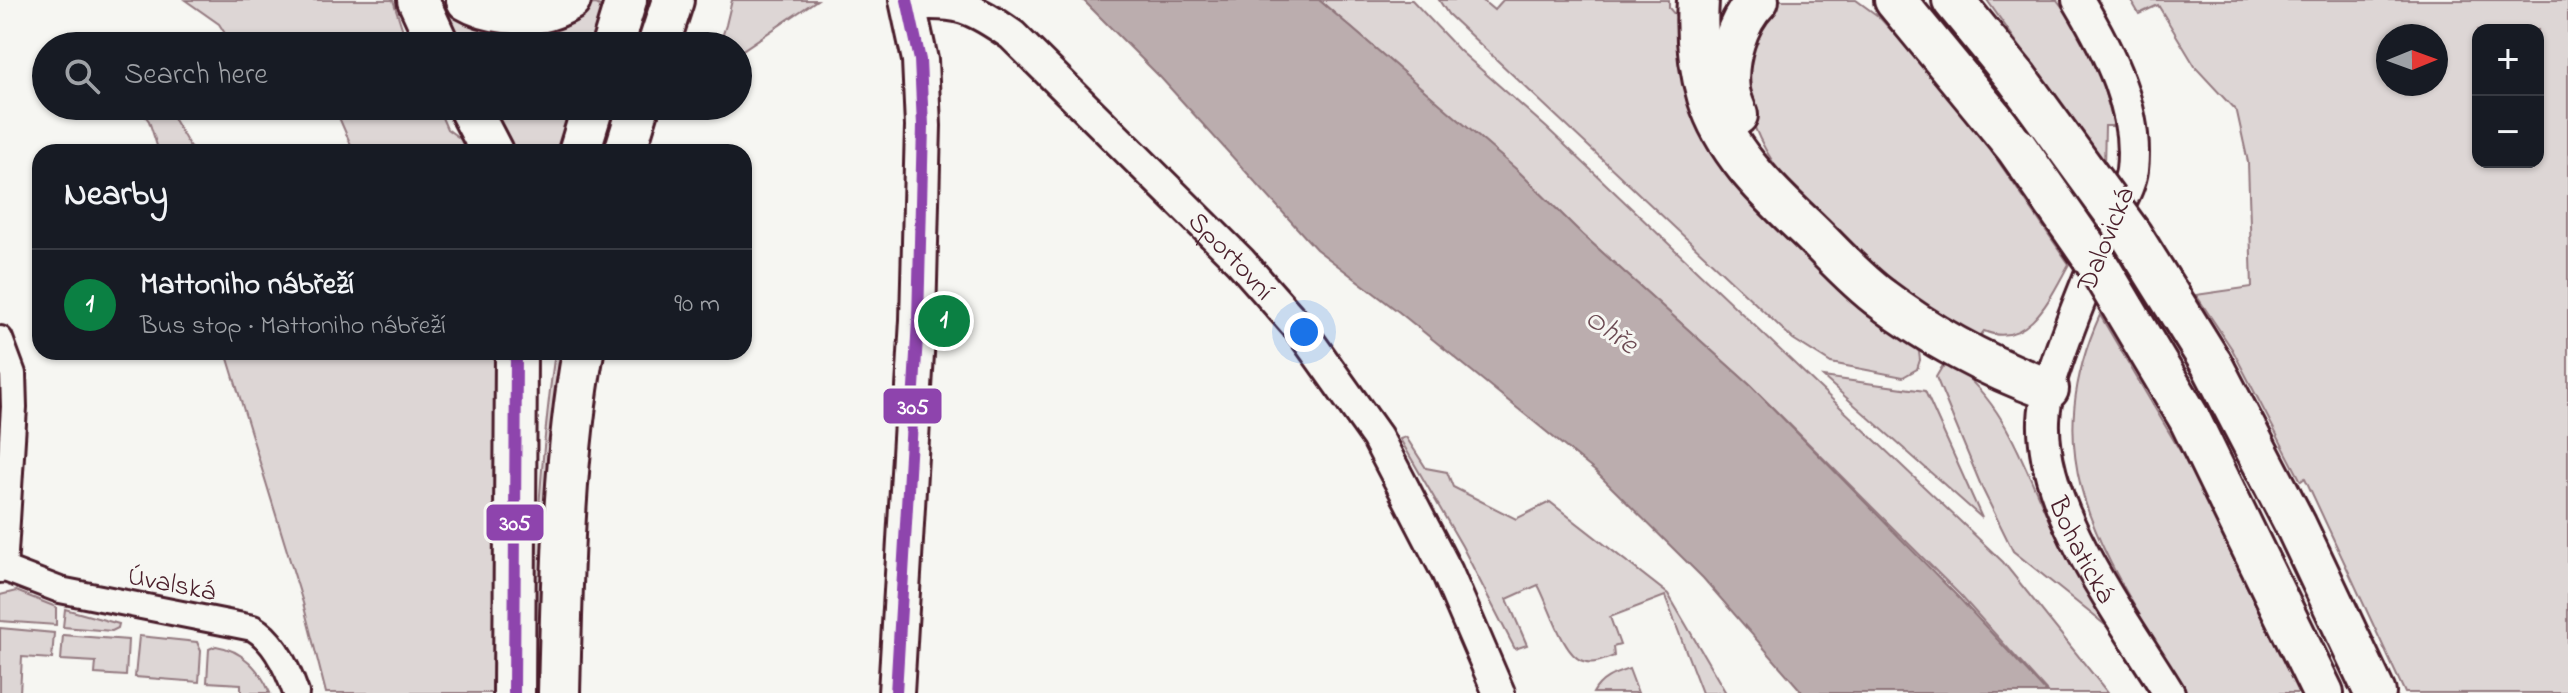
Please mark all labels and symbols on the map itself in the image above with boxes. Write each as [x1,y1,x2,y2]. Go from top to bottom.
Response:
north arrow [2376,24,2448,96]
street label: Dalovická [2067,182,2147,300]
street label: Sportovní [1177,203,1283,311]
pin: 1 [918,291,970,351]
water label: Ohře [1574,298,1647,368]
your location [1284,312,1324,352]
line badge: 305 [882,387,943,425]
text: 305 [896,393,929,425]
street label: Bohatická [2036,490,2124,612]
line badge: 305 [485,503,545,542]
text: 305 [498,509,531,541]
street label: Úvalská [124,557,219,614]

